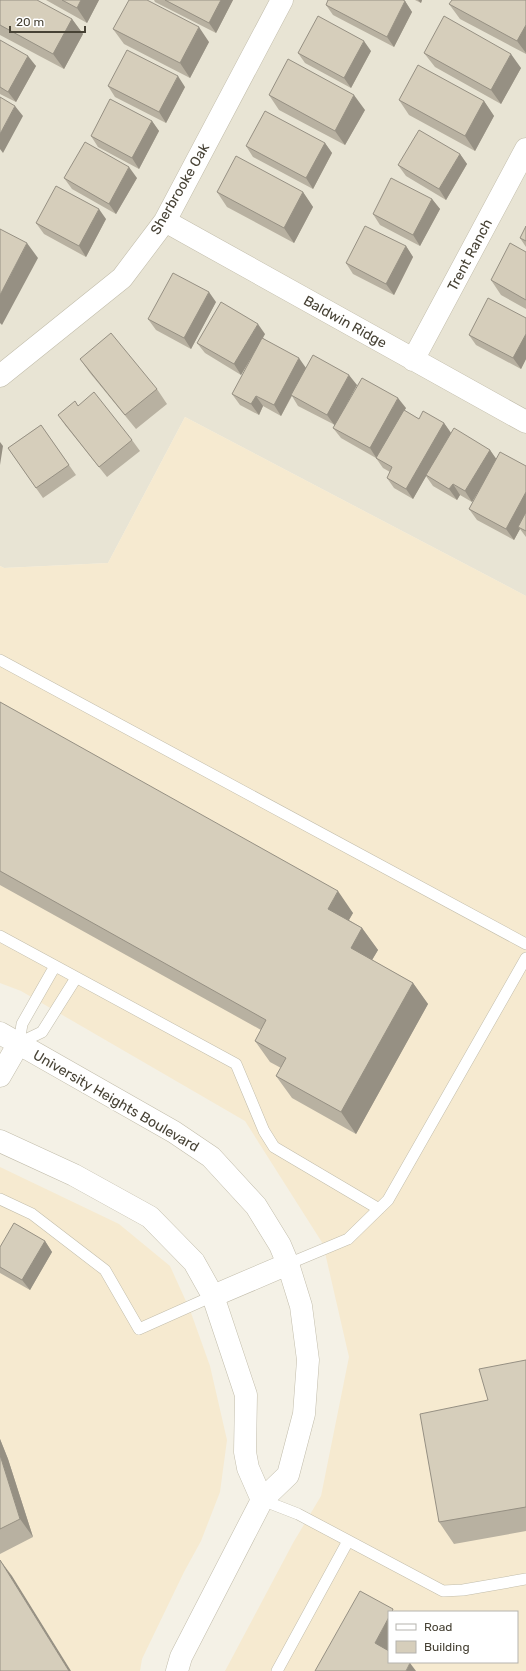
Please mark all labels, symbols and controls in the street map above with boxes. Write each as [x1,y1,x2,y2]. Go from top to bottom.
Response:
scale bar [10,8,85,34]
text: 20 m [16,15,44,29]
street label: Sherbrooke Oak [147,140,213,238]
street label: Trent Ranch [444,216,496,294]
street label: Baldwin Ridge [300,292,390,352]
street label: University Heights Boulevard [30,1046,202,1156]
legend [388,1611,518,1663]
text: Road [424,1620,452,1634]
text: Building [424,1640,470,1654]

